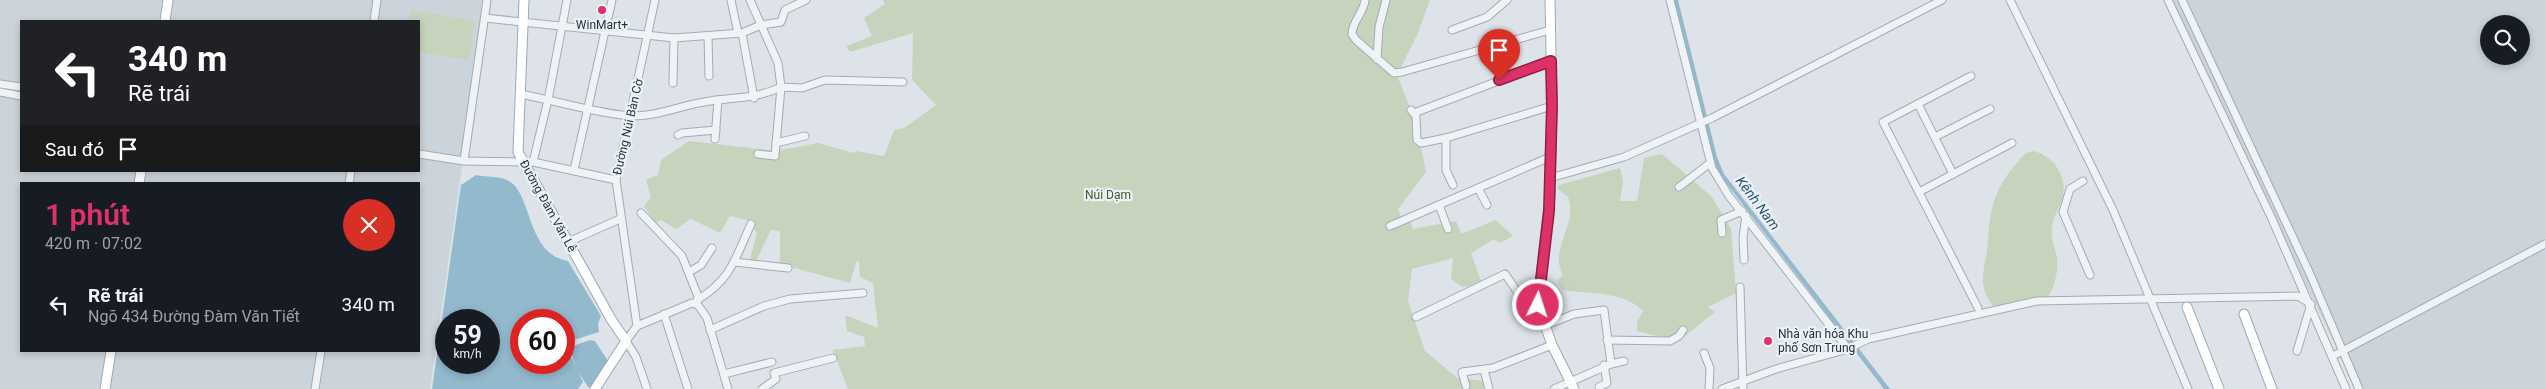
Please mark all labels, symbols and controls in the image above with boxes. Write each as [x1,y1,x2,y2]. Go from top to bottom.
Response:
marker: WinMart+ [596,4,608,16]
map controls [2480,15,2530,65]
button: search [2480,15,2530,65]
place label: WinMart+ [576,18,628,32]
pin [1478,29,1520,80]
icon: arrive [1485,36,1513,64]
text: 340 m [128,39,227,80]
icon: left [45,40,110,105]
street label: Đường Núi Bàn Cờ [610,77,646,176]
text: Rẽ trái [128,81,190,106]
icon: arrive [114,135,142,163]
text: Sau đó [45,138,104,161]
street label: Đường Đàm Văn Lễ [517,158,579,254]
water label: Kênh Nam [1733,173,1783,233]
park label: Núi Dạm [1085,188,1131,202]
text: 1 phút [45,197,130,232]
button: close [343,199,395,251]
text: 420 m · 07:02 [45,234,142,253]
position arrow [1511,278,1563,330]
text: Rẽ trái [88,284,143,307]
icon: left [45,291,73,319]
text: 340 m [342,293,395,316]
text: Ngõ 434 Đường Đàm Văn Tiết [88,307,300,326]
speed limit sign: 60 [510,309,575,374]
text: 59 [453,321,482,350]
place label: Nhà văn hóa Khu phố Sơn Trung [1778,327,1868,355]
marker: Nhà văn hóa Khu phố Sơn Trung [1762,335,1774,347]
text: km/h [453,347,482,361]

